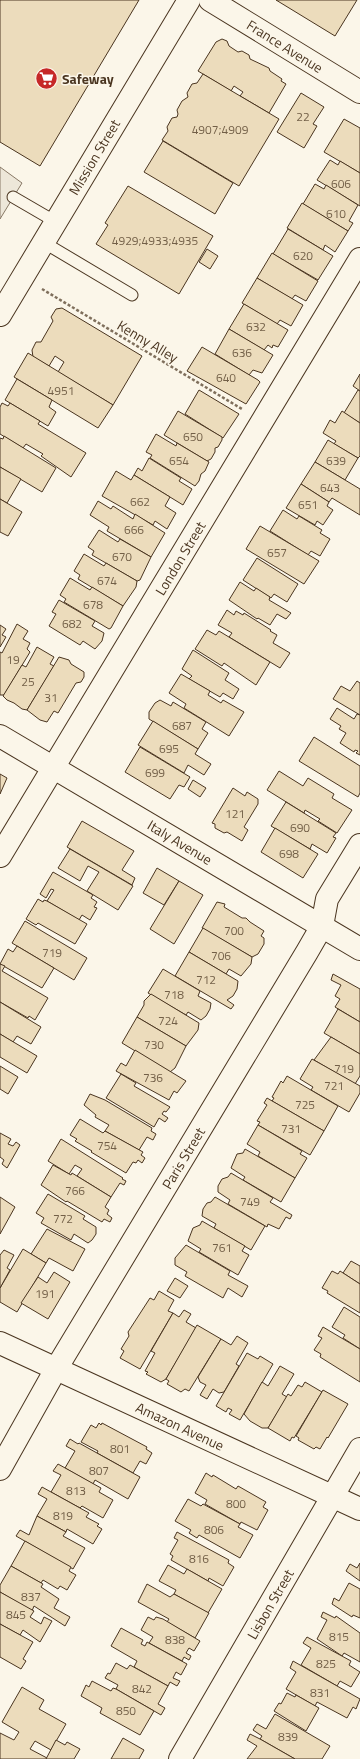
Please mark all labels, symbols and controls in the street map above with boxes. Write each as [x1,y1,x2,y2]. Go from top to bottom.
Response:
street label: France Avenue [243,14,327,78]
supermarket icon: Safeway [33,65,59,91]
place label: Safeway [62,68,114,89]
house number: 22 [296,107,310,126]
street label: Mission Street [63,115,125,199]
house number: 4907;4909 [192,120,249,139]
house number: 606 [331,174,351,193]
house number: 610 [326,204,346,223]
house number: 4929;4933;4935 [112,231,199,250]
house number: 620 [293,246,313,265]
street label: Kenny Alley [113,314,183,368]
house number: 632 [246,317,266,336]
house number: 636 [232,343,252,362]
house number: 640 [216,368,236,387]
house number: 4951 [48,381,74,400]
house number: 650 [183,427,203,446]
house number: 654 [169,451,189,470]
house number: 639 [326,451,346,470]
house number: 643 [320,478,340,497]
house number: 662 [130,492,150,511]
house number: 651 [298,495,318,514]
street label: London Street [150,517,210,599]
house number: 666 [124,520,144,539]
house number: 657 [267,543,287,562]
house number: 670 [112,547,132,566]
house number: 674 [97,571,117,590]
house number: 678 [83,595,103,614]
house number: 682 [62,614,82,633]
house number: 19 [6,650,20,669]
house number: 25 [21,672,35,691]
house number: 31 [44,688,58,707]
house number: 687 [172,716,192,735]
house number: 695 [159,739,179,758]
house number: 699 [145,763,165,782]
house number: 121 [225,804,245,823]
street label: Italy Avenue [144,814,216,870]
house number: 690 [290,818,310,837]
house number: 698 [279,844,299,863]
house number: 700 [224,921,244,940]
house number: 719 [42,943,62,962]
house number: 706 [211,946,231,965]
house number: 712 [196,970,216,989]
house number: 718 [164,985,184,1004]
house number: 724 [158,1011,178,1030]
house number: 730 [144,1035,164,1054]
house number: 719 [334,1059,354,1078]
house number: 736 [143,1068,163,1087]
house number: 721 [324,1076,344,1095]
house number: 725 [295,1095,315,1114]
house number: 731 [281,1119,301,1138]
street label: Paris Street [156,1123,210,1193]
house number: 754 [97,1136,117,1155]
house number: 766 [65,1181,85,1200]
house number: 749 [240,1192,260,1211]
house number: 772 [53,1209,73,1228]
house number: 761 [212,1238,232,1257]
house number: 191 [35,1284,55,1303]
street label: Amazon Avenue [132,1396,228,1456]
house number: 801 [110,1439,130,1458]
house number: 807 [89,1461,109,1480]
house number: 813 [66,1481,86,1500]
house number: 800 [226,1494,246,1513]
house number: 819 [53,1506,73,1525]
house number: 806 [204,1520,224,1539]
house number: 816 [189,1549,209,1568]
street label: Lisbon Street [241,1565,299,1643]
house number: 837 [21,1587,41,1606]
house number: 845 [6,1605,26,1624]
house number: 815 [329,1627,349,1646]
house number: 838 [165,1630,185,1649]
house number: 825 [316,1654,336,1673]
house number: 842 [132,1679,152,1698]
house number: 831 [310,1683,330,1702]
house number: 850 [116,1701,136,1720]
house number: 839 [278,1727,298,1746]

